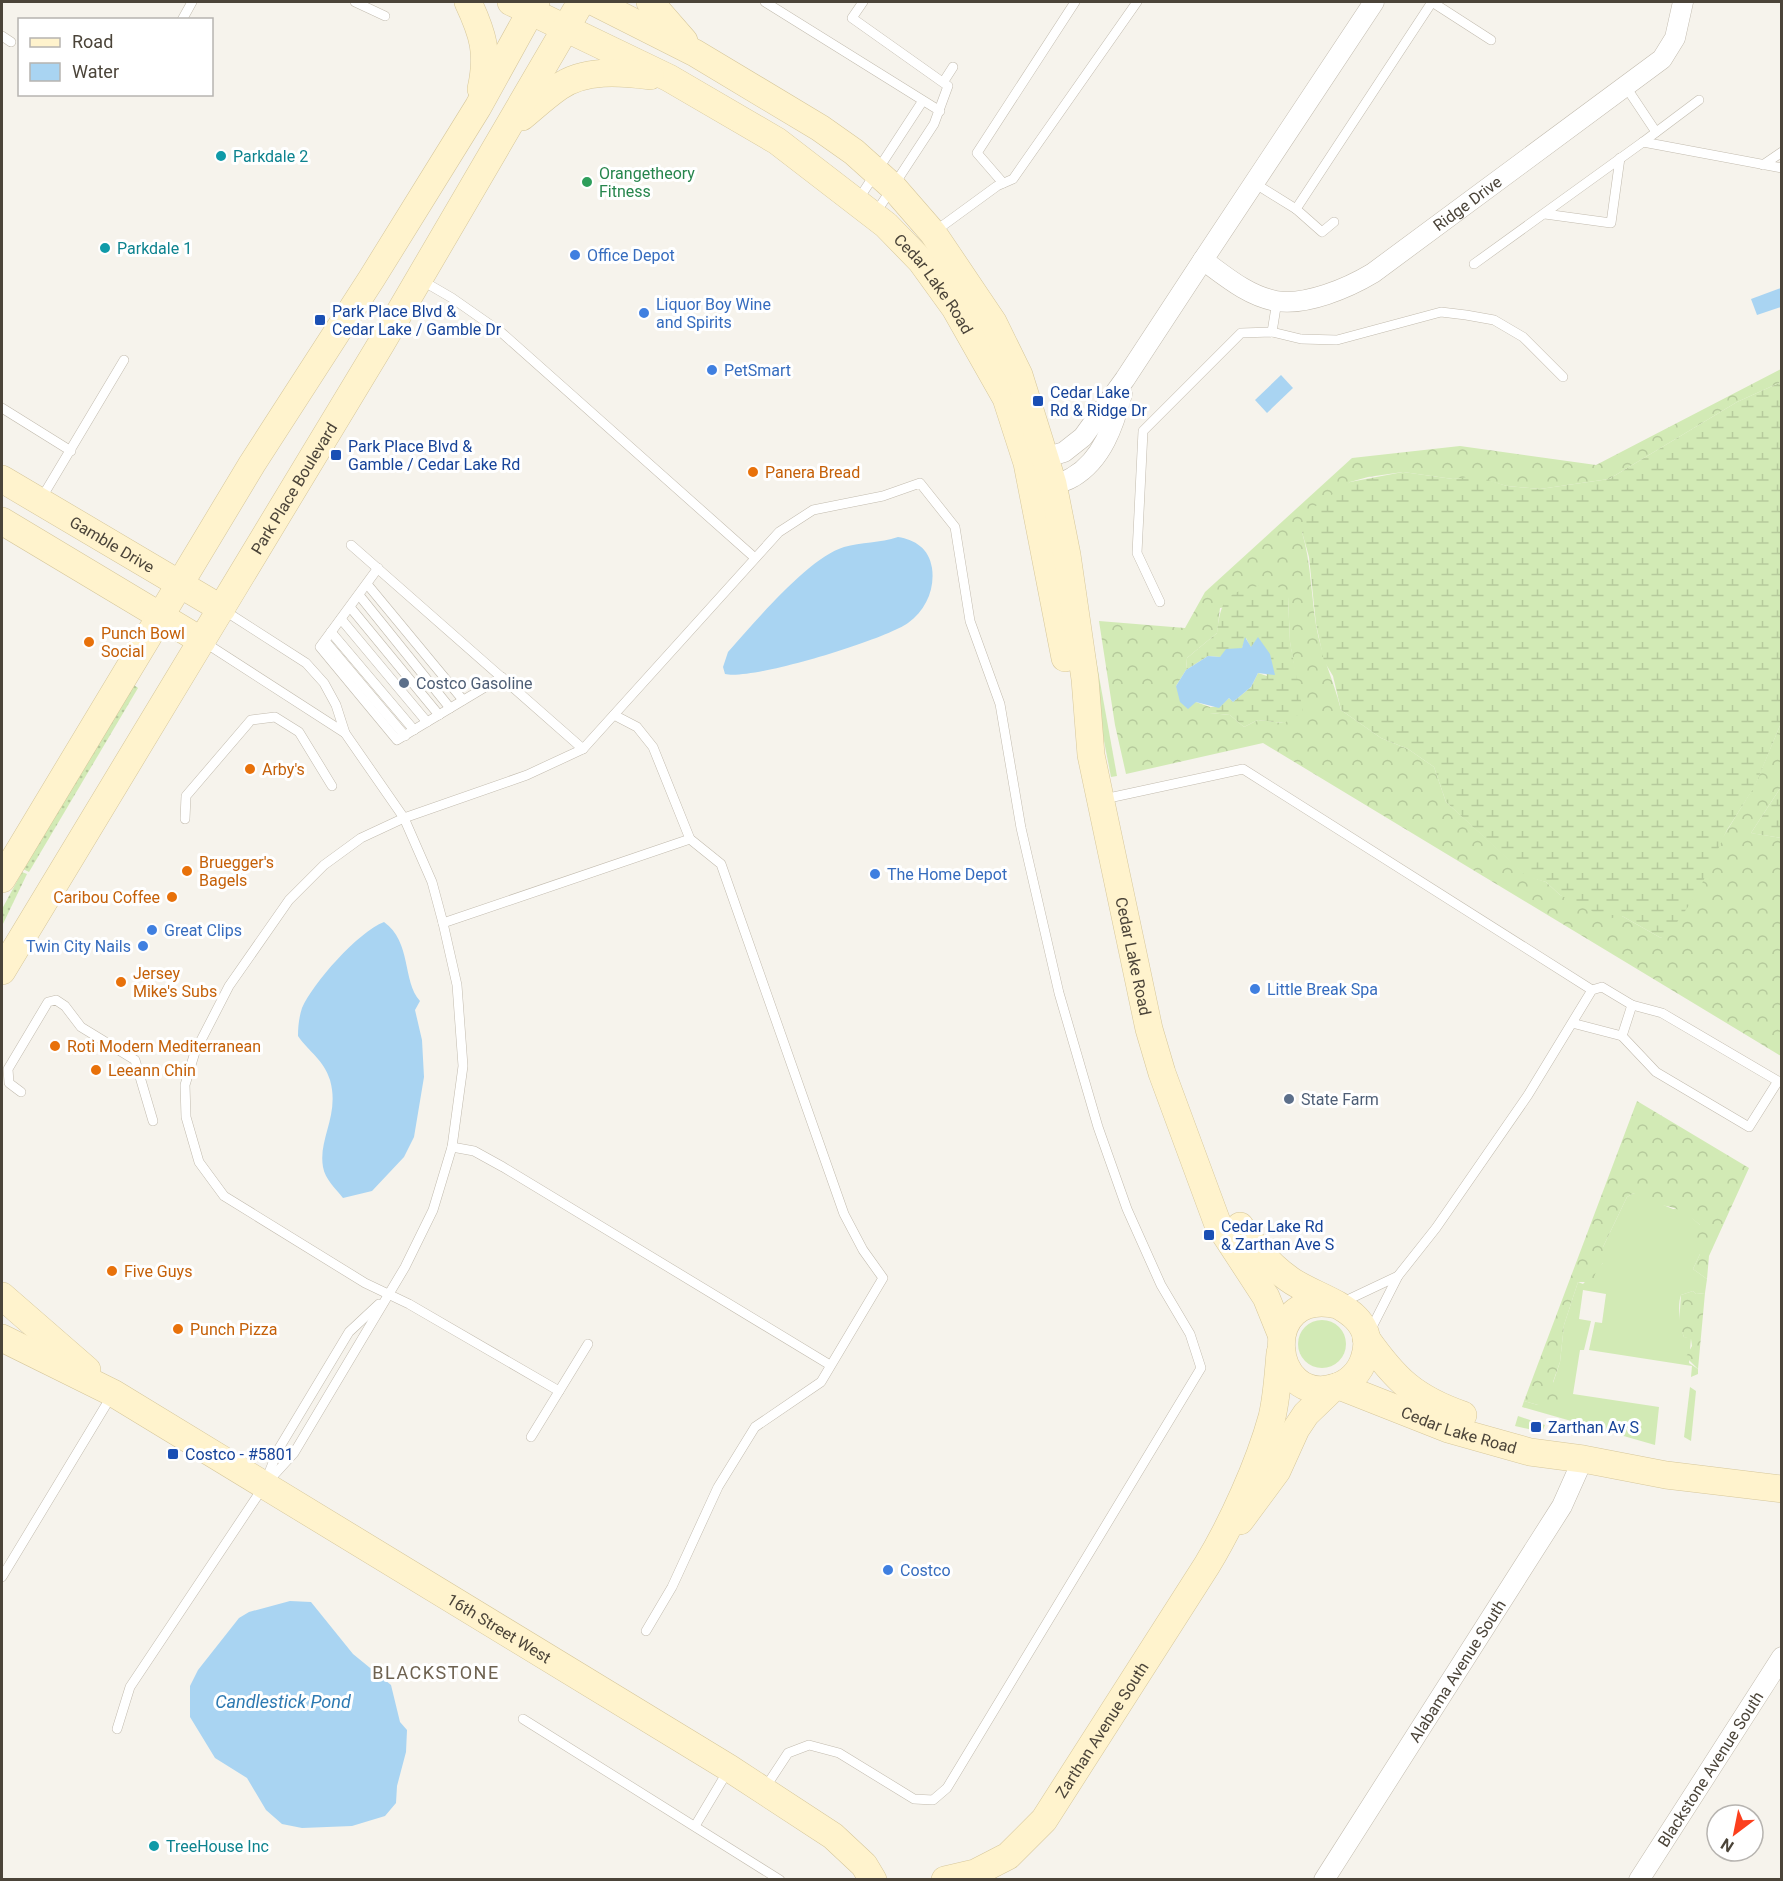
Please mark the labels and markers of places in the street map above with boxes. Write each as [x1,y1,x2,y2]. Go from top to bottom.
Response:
place label: Parkdale 2 [233,147,308,166]
marker: Parkdale 2 [214,149,228,163]
place label: Orangetheory Fitness [599,164,695,201]
marker: Orangetheory Fitness [580,175,594,189]
place label: Parkdale 1 [117,239,192,258]
marker: Parkdale 1 [98,241,112,255]
place label: Office Depot [587,246,675,265]
marker: Office Depot [568,248,582,262]
place label: Liquor Boy Wine and Spirits [656,295,771,332]
place label: Park Place Blvd & Cedar Lake / Gamble Dr [332,302,502,339]
marker: Liquor Boy Wine and Spirits [637,306,651,320]
marker: Park Place Blvd & Cedar Lake / Gamble Dr [313,313,327,327]
place label: PetSmart [724,361,791,380]
marker: PetSmart [705,363,719,377]
place label: Cedar Lake Rd & Ridge Dr [1050,383,1147,420]
marker: Cedar Lake Rd & Ridge Dr [1031,394,1045,408]
place label: Park Place Blvd & Gamble / Cedar Lake Rd [348,437,520,474]
marker: Park Place Blvd & Gamble / Cedar Lake Rd [329,448,343,462]
place label: Panera Bread [765,463,860,482]
marker: Panera Bread [746,465,760,479]
place label: Punch Bowl Social [101,624,185,661]
marker: Punch Bowl Social [82,635,96,649]
place label: Costco Gasoline [416,674,533,693]
marker: Costco Gasoline [397,676,411,690]
place label: Arby's [262,760,305,779]
marker: Arby's [243,762,257,776]
place label: Bruegger's Bagels [199,853,274,890]
marker: Bruegger's Bagels [180,864,194,878]
place label: The Home Depot [887,865,1007,884]
marker: The Home Depot [868,867,882,881]
place label: Caribou Coffee [53,888,160,907]
marker: Caribou Coffee [165,890,179,904]
place label: Great Clips [164,921,242,940]
marker: Great Clips [145,923,159,937]
place label: Twin City Nails [26,937,131,956]
marker: Twin City Nails [136,939,150,953]
place label: Jersey Mike's Subs [133,964,217,1001]
marker: Jersey Mike's Subs [114,975,128,989]
place label: Little Break Spa [1267,980,1378,999]
marker: Little Break Spa [1248,982,1262,996]
place label: Roti Modern Mediterranean [67,1037,261,1056]
marker: Roti Modern Mediterranean [48,1039,62,1053]
place label: Leeann Chin [108,1061,196,1080]
marker: Leeann Chin [89,1063,103,1077]
place label: State Farm [1301,1090,1379,1109]
marker: State Farm [1282,1092,1296,1106]
place label: Cedar Lake Rd & Zarthan Ave S [1221,1217,1334,1254]
marker: Cedar Lake Rd & Zarthan Ave S [1202,1228,1216,1242]
place label: Five Guys [124,1262,192,1281]
marker: Five Guys [105,1264,119,1278]
place label: Punch Pizza [190,1320,277,1339]
marker: Punch Pizza [171,1322,185,1336]
place label: Zarthan Av S [1548,1418,1639,1437]
marker: Zarthan Av S [1529,1420,1543,1434]
place label: Costco - #5801 [185,1445,294,1464]
marker: Costco - #5801 [166,1447,180,1461]
place label: Costco [900,1561,951,1580]
marker: Costco [881,1563,895,1577]
place label: TreeHouse Inc [166,1837,269,1856]
marker: TreeHouse Inc [147,1839,161,1853]

